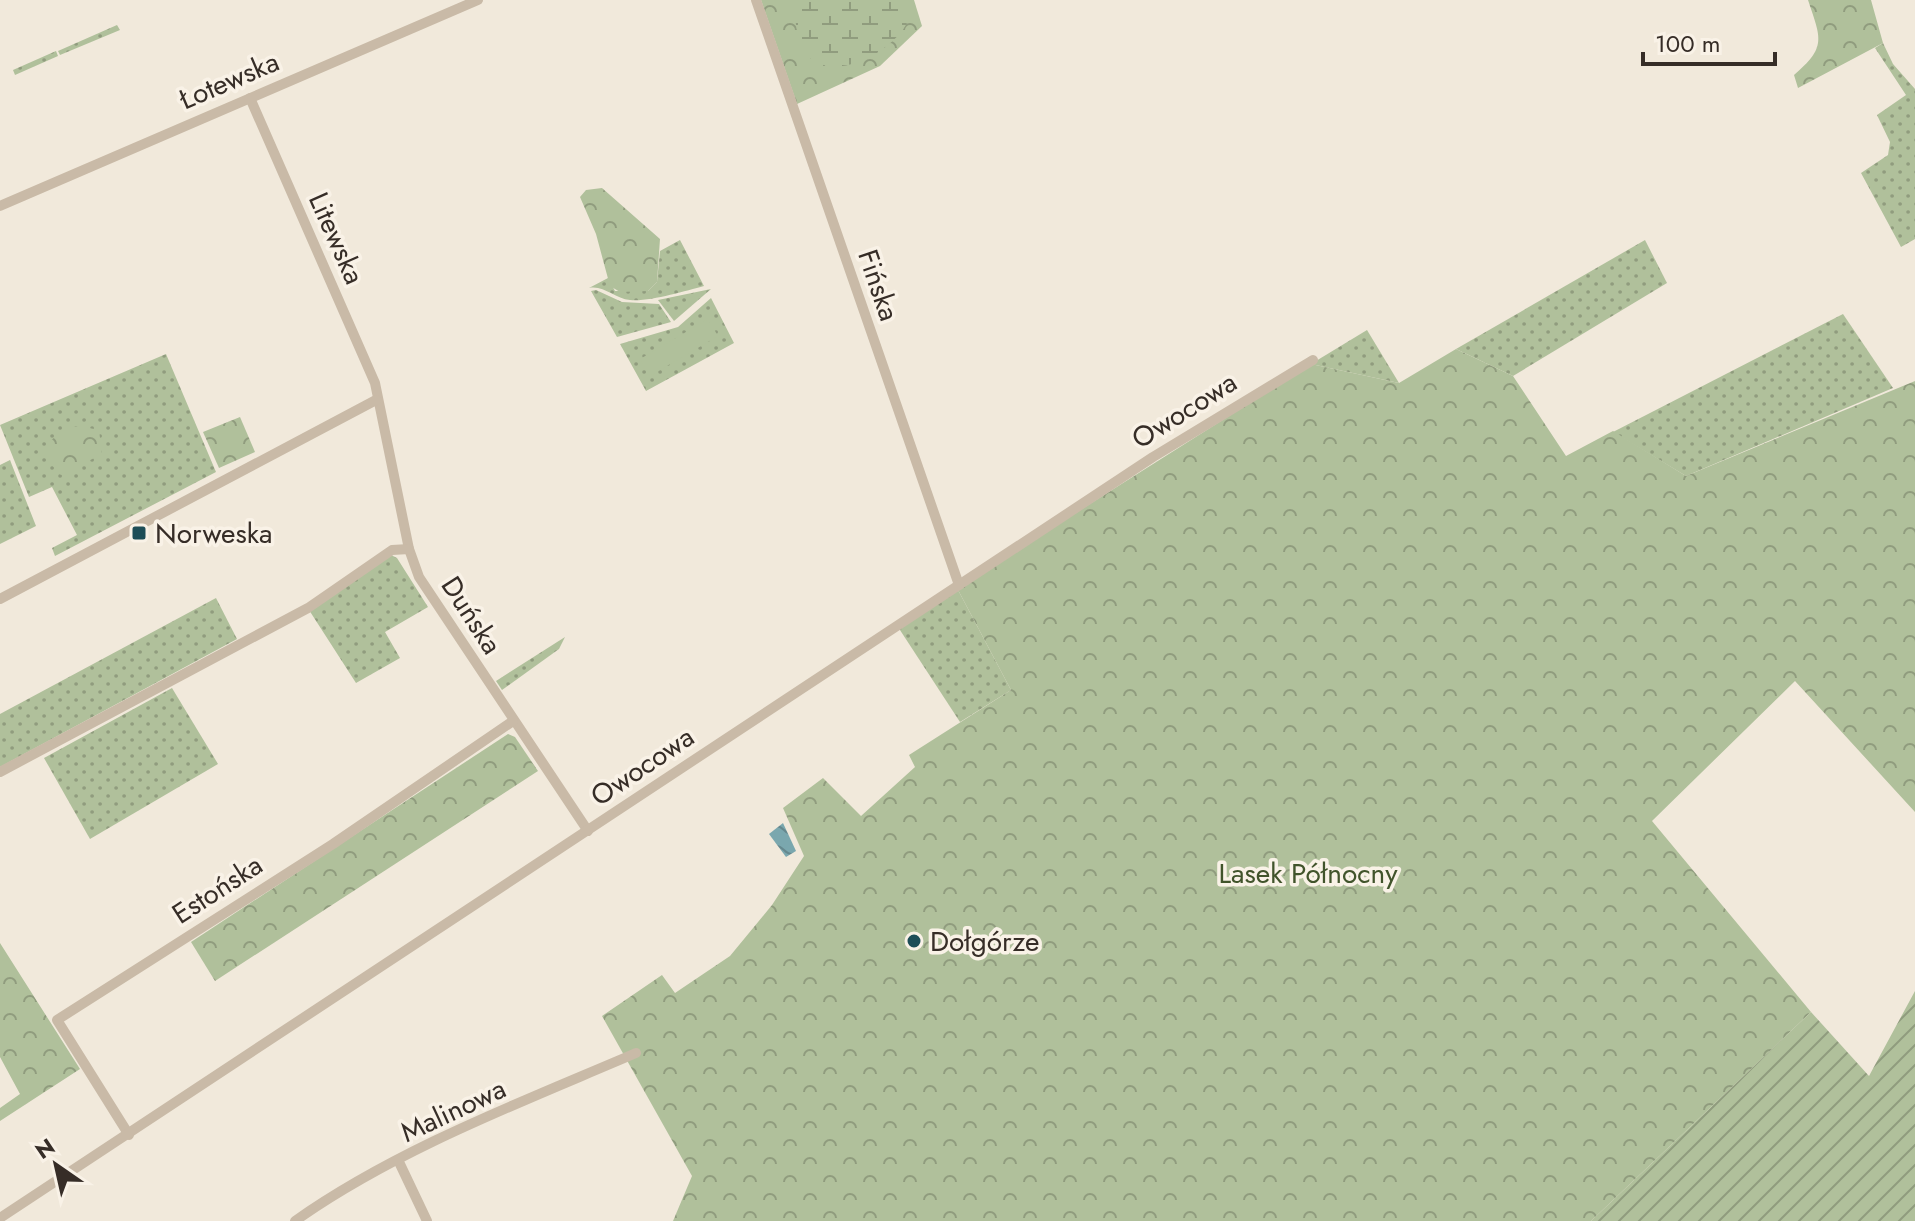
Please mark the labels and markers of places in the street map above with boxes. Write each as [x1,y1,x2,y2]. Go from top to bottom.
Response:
place label: Norweska [155,513,273,554]
marker: Norweska [130,524,148,542]
place label: Dołgórze [930,921,1039,962]
marker: Dołgórze [905,932,923,950]

